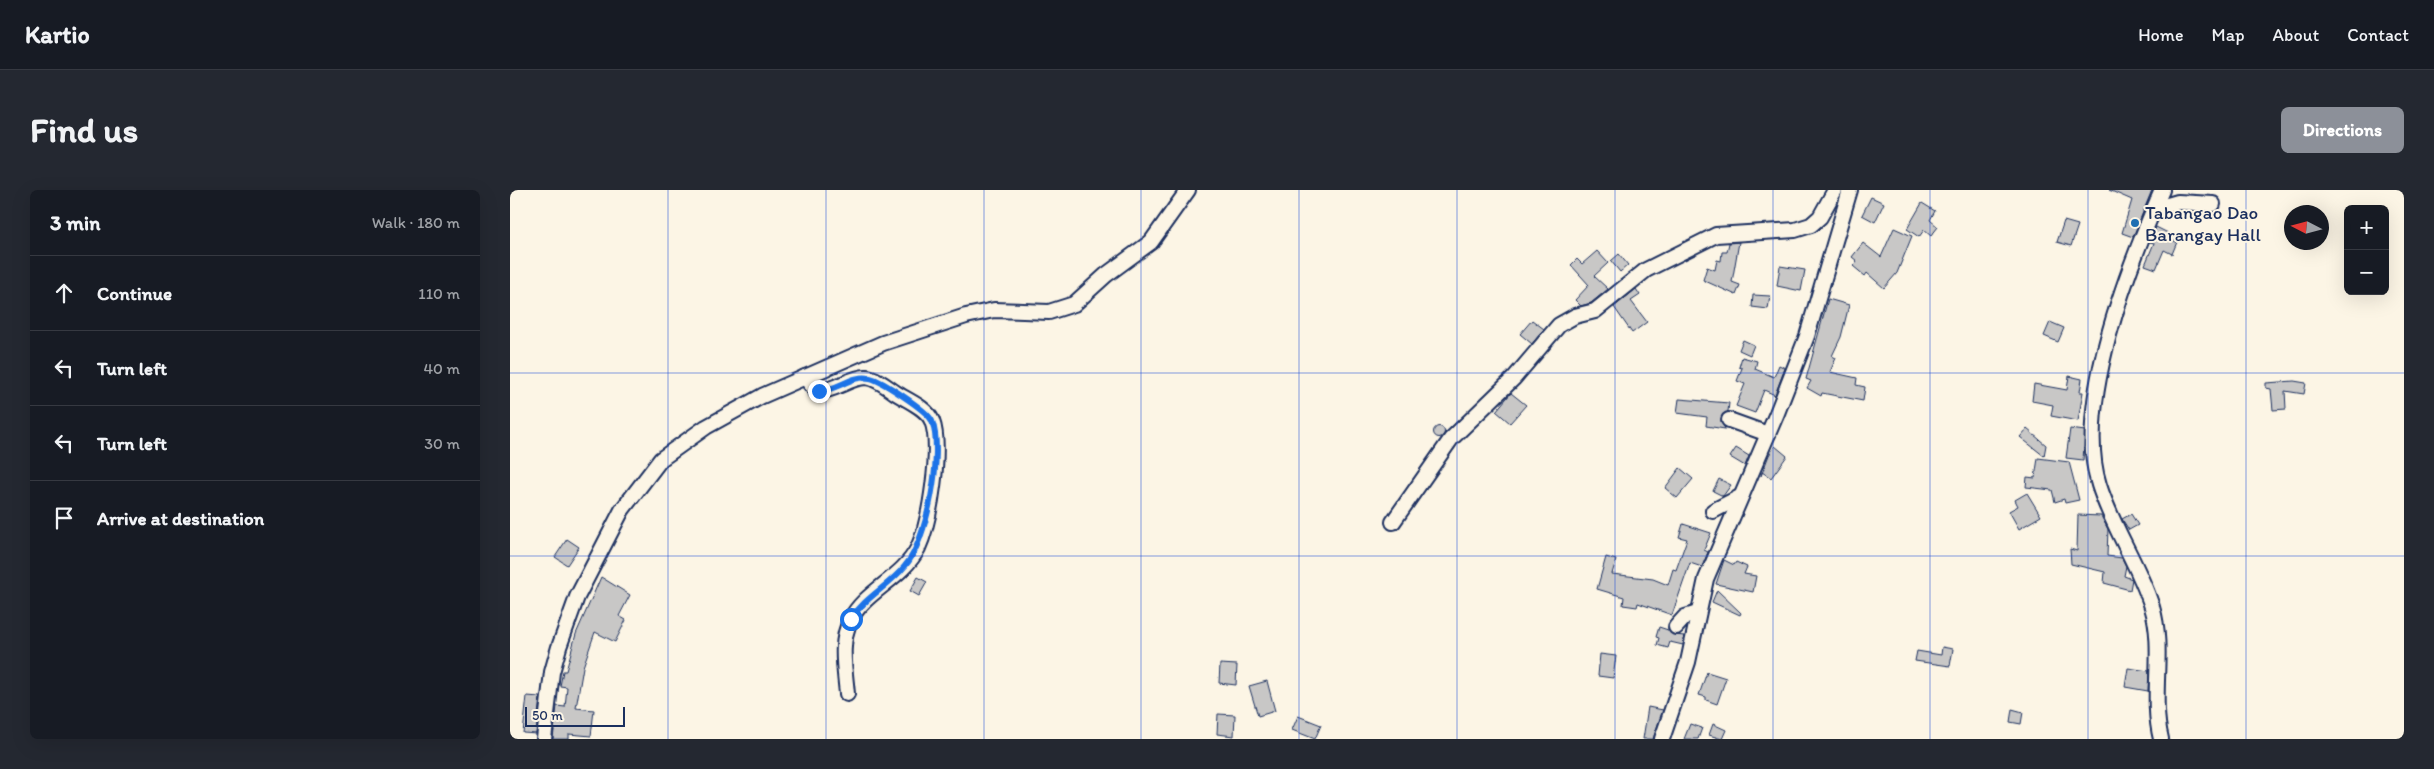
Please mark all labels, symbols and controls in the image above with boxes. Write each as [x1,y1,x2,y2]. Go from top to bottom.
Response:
text: Kartio [25,20,90,49]
text: Home [2138,24,2184,46]
text: Map [2212,24,2245,46]
text: About [2273,24,2319,46]
text: Contact [2347,24,2409,46]
button: Directions [2281,107,2404,153]
text: Find us [30,109,138,151]
place label: Tabangao Dao Barangay Hall [2145,201,2261,246]
north arrow [2284,205,2329,250]
map controls [2344,205,2389,295]
button: + [2344,205,2389,250]
text: 3 min [50,210,100,235]
text: Walk · 180 m [372,213,460,232]
marker: Tabangao Dao Barangay Hall [2129,217,2141,229]
button: − [2344,250,2389,295]
icon: ahead [50,279,78,307]
text: Continue [97,282,172,305]
text: 110 m [418,284,460,303]
icon: left [50,354,78,382]
text: Turn left [97,357,167,380]
text: 40 m [423,359,460,378]
route end [808,380,831,403]
icon: left [50,429,78,457]
text: Turn left [97,432,167,455]
text: 30 m [424,434,460,453]
icon: arrive [50,504,78,532]
text: Arrive at destination [97,507,264,530]
route start [840,608,863,631]
scale bar [525,704,625,727]
text: 50 m [532,707,563,724]

